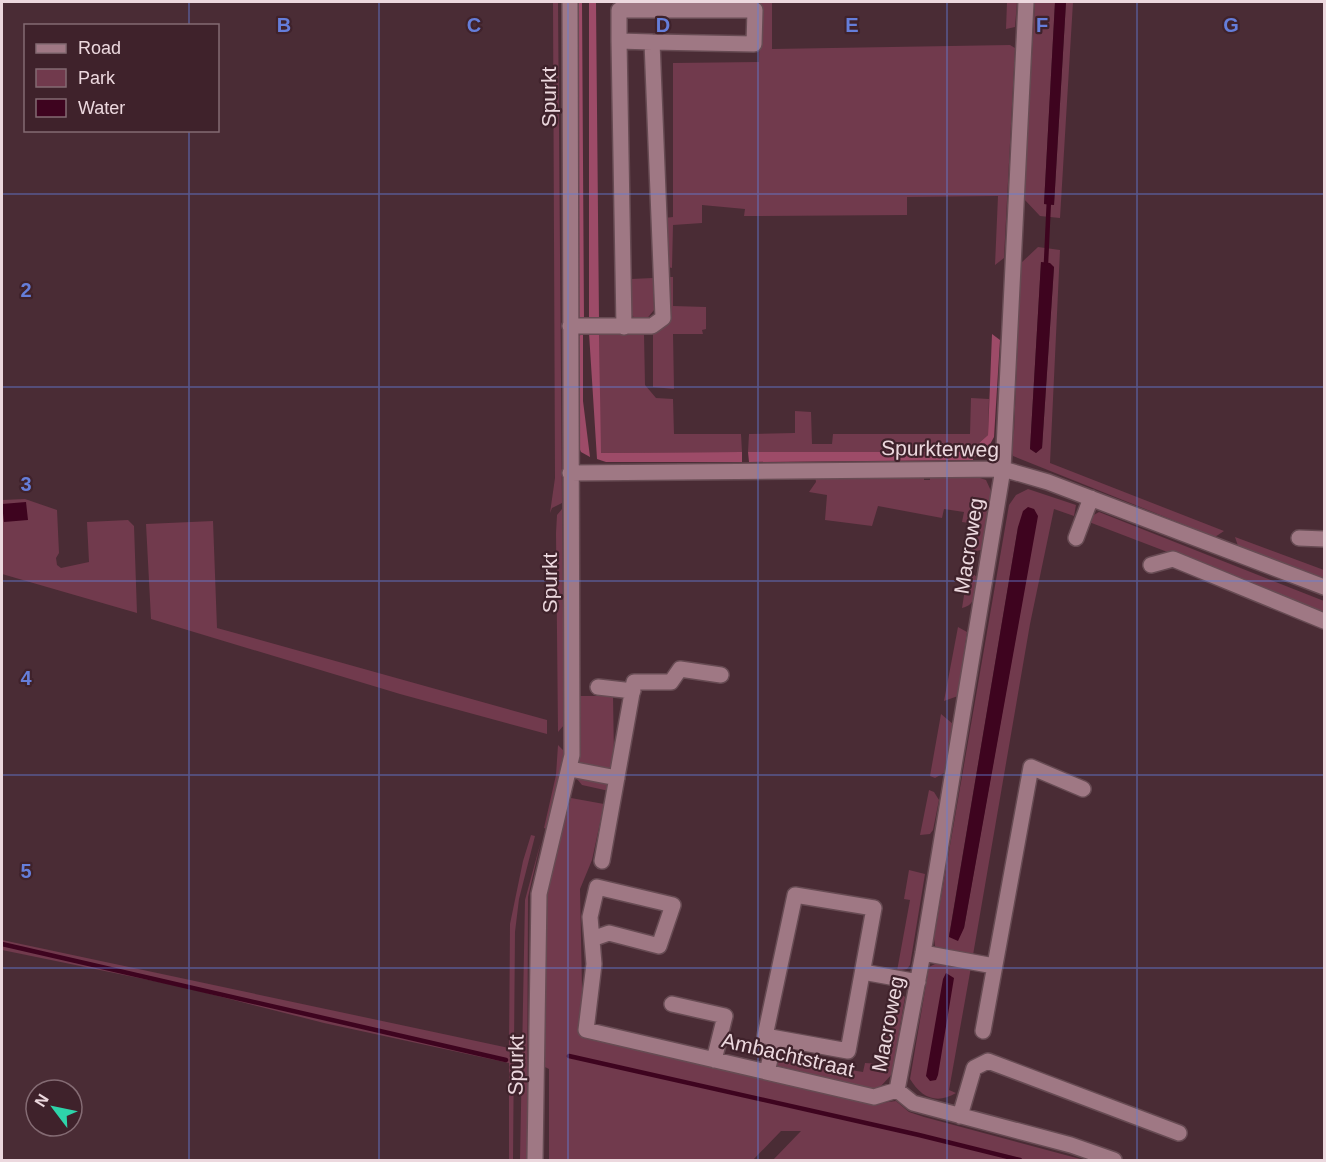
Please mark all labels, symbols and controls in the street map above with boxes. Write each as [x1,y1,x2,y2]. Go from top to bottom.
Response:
text: B [277,14,291,36]
text: C [467,14,481,36]
text: D [656,14,670,36]
text: E [845,14,859,36]
text: F [1036,14,1048,36]
text: G [1223,14,1239,36]
legend [24,24,219,132]
text: Road [78,38,121,58]
street label: Spurkt [537,66,560,127]
text: Park [78,68,116,88]
text: Water [78,98,125,118]
text: 2 [20,279,32,301]
street label: Spurkterweg [881,436,999,461]
text: 3 [20,473,32,495]
street label: Macroweg [950,496,987,596]
street label: Spurkt [538,552,561,613]
text: 4 [20,667,32,689]
text: 5 [20,860,32,882]
street label: Macroweg [867,974,908,1074]
street label: Ambachtstraat [720,1028,857,1081]
street label: Spurkt [503,1034,528,1096]
north arrow [24,1078,84,1138]
text: N [31,1091,52,1110]

